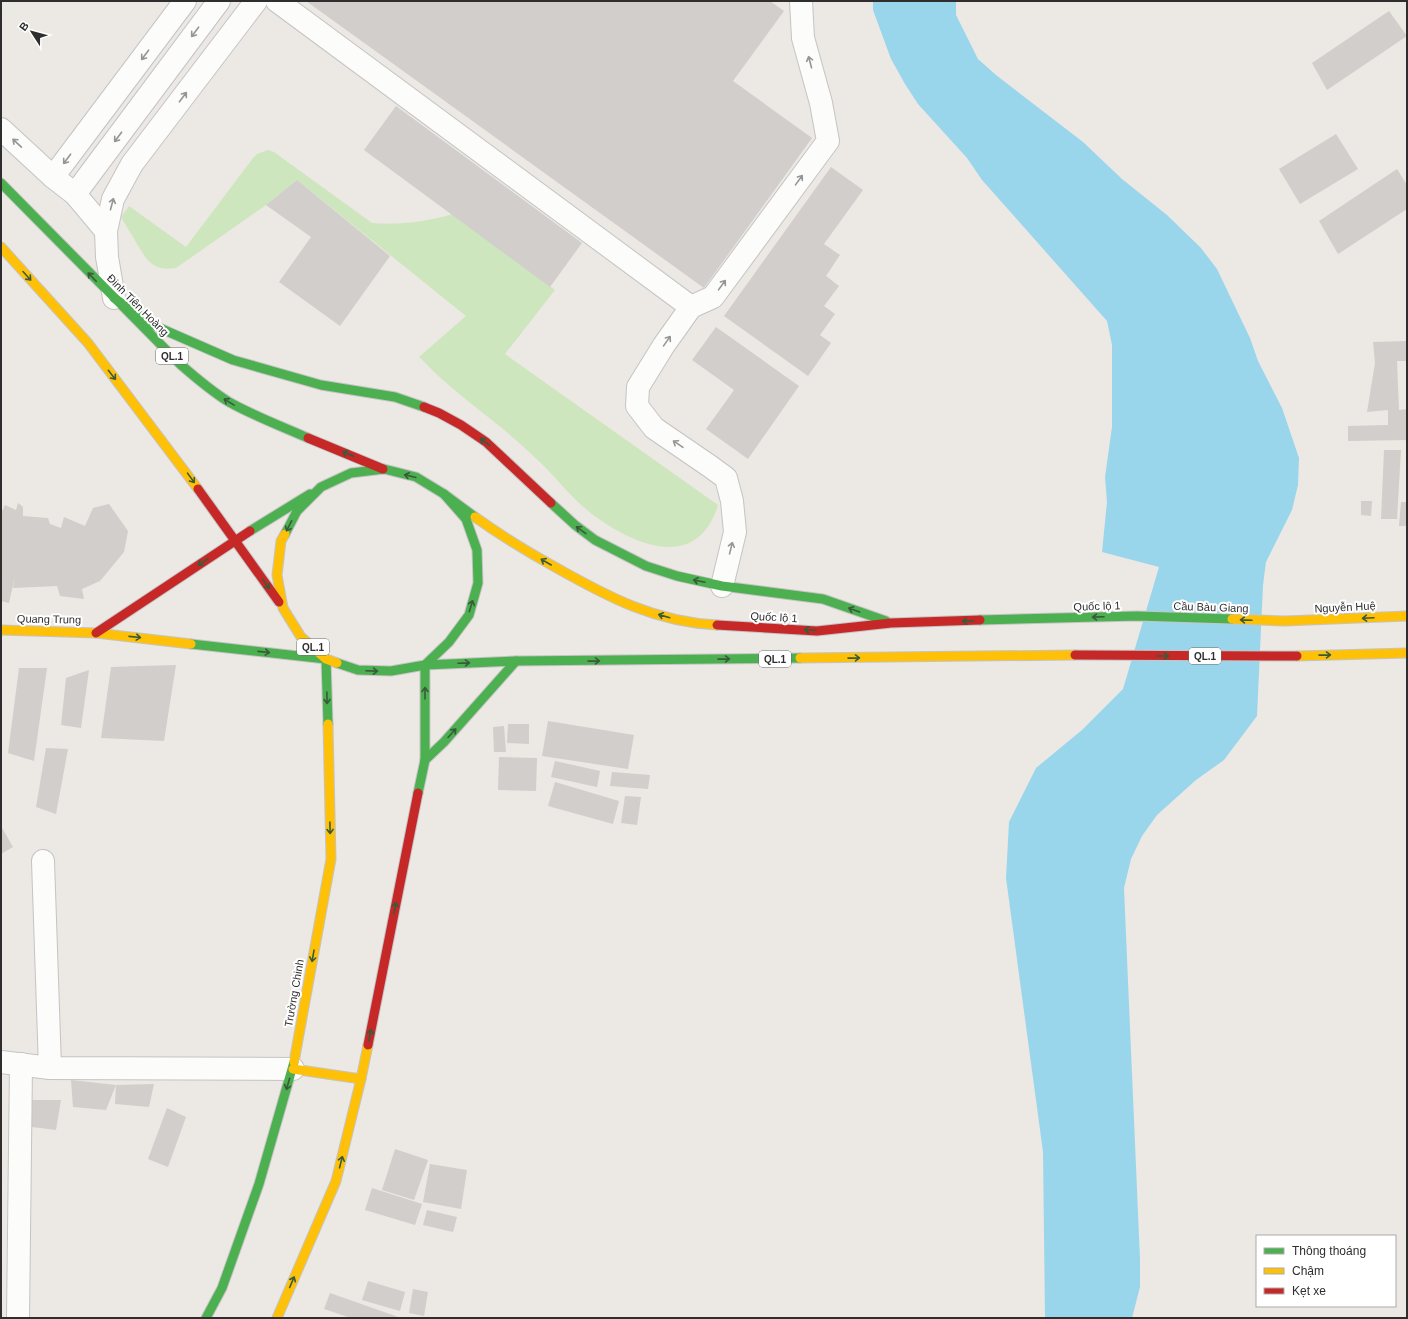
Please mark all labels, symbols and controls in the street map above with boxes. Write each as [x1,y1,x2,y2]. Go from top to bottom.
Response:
north arrow [12,12,52,52]
text: B [17,19,31,33]
one-way arrow [191,27,200,38]
one-way arrow [141,49,149,60]
one-way arrow [806,56,813,69]
one-way arrow [179,91,188,102]
one-way arrow [114,131,122,142]
one-way arrow [12,139,22,148]
one-way arrow [63,153,71,164]
one-way arrow [795,175,803,186]
one-way arrow [109,198,116,211]
one-way arrow [23,271,32,281]
one-way arrow [88,272,97,282]
street label: Đinh Tiên Hoàng [105,272,171,338]
one-way arrow [718,280,726,291]
one-way arrow [663,336,671,347]
road number: QL.1 [156,348,188,364]
one-way arrow [108,369,116,380]
one-way arrow [223,397,235,405]
one-way arrow [480,438,491,446]
one-way arrow [673,440,684,448]
one-way arrow [343,450,355,458]
one-way arrow [404,471,417,479]
one-way arrow [187,473,195,484]
one-way arrow [285,519,292,531]
one-way arrow [576,525,587,534]
one-way arrow [728,542,736,555]
one-way arrow [197,558,208,566]
one-way arrow [540,558,552,566]
one-way arrow [693,577,706,585]
one-way arrow [262,578,270,589]
street label: Quốc lộ 1 [1073,599,1121,613]
street label: Nguyễn Huệ [1314,599,1376,615]
one-way arrow [468,600,475,613]
street label: Cầu Bàu Giang [1173,600,1249,614]
one-way arrow [848,606,861,613]
street label: Quốc lộ 1 [750,610,798,624]
street label: Quang Trung [17,612,81,626]
one-way arrow [657,612,670,620]
one-way arrow [1092,614,1105,621]
one-way arrow [1362,614,1375,621]
one-way arrow [1240,616,1253,624]
one-way arrow [962,617,975,625]
one-way arrow [804,627,817,634]
one-way arrow [128,633,141,641]
road number: QL.1 [297,639,329,655]
one-way arrow [257,648,270,655]
road number: QL.1 [1189,648,1221,664]
road number: QL.1 [759,651,791,667]
one-way arrow [1156,652,1169,660]
one-way arrow [1318,652,1331,659]
one-way arrow [847,654,860,662]
one-way arrow [717,655,730,663]
one-way arrow [587,657,600,664]
one-way arrow [457,659,470,667]
one-way arrow [365,667,378,674]
one-way arrow [421,687,429,700]
one-way arrow [323,691,331,704]
one-way arrow [448,727,457,738]
one-way arrow [326,821,334,834]
one-way arrow [392,901,400,914]
one-way arrow [309,949,317,962]
street label: Trường Chinh [282,958,306,1028]
one-way arrow [366,1029,374,1042]
one-way arrow [284,1077,291,1090]
one-way arrow [337,1156,345,1169]
legend [1256,1235,1396,1307]
text: Thông thoáng [1292,1244,1366,1258]
text: Chậm [1292,1264,1324,1278]
one-way arrow [289,1277,296,1289]
text: Kẹt xe [1292,1284,1326,1298]

